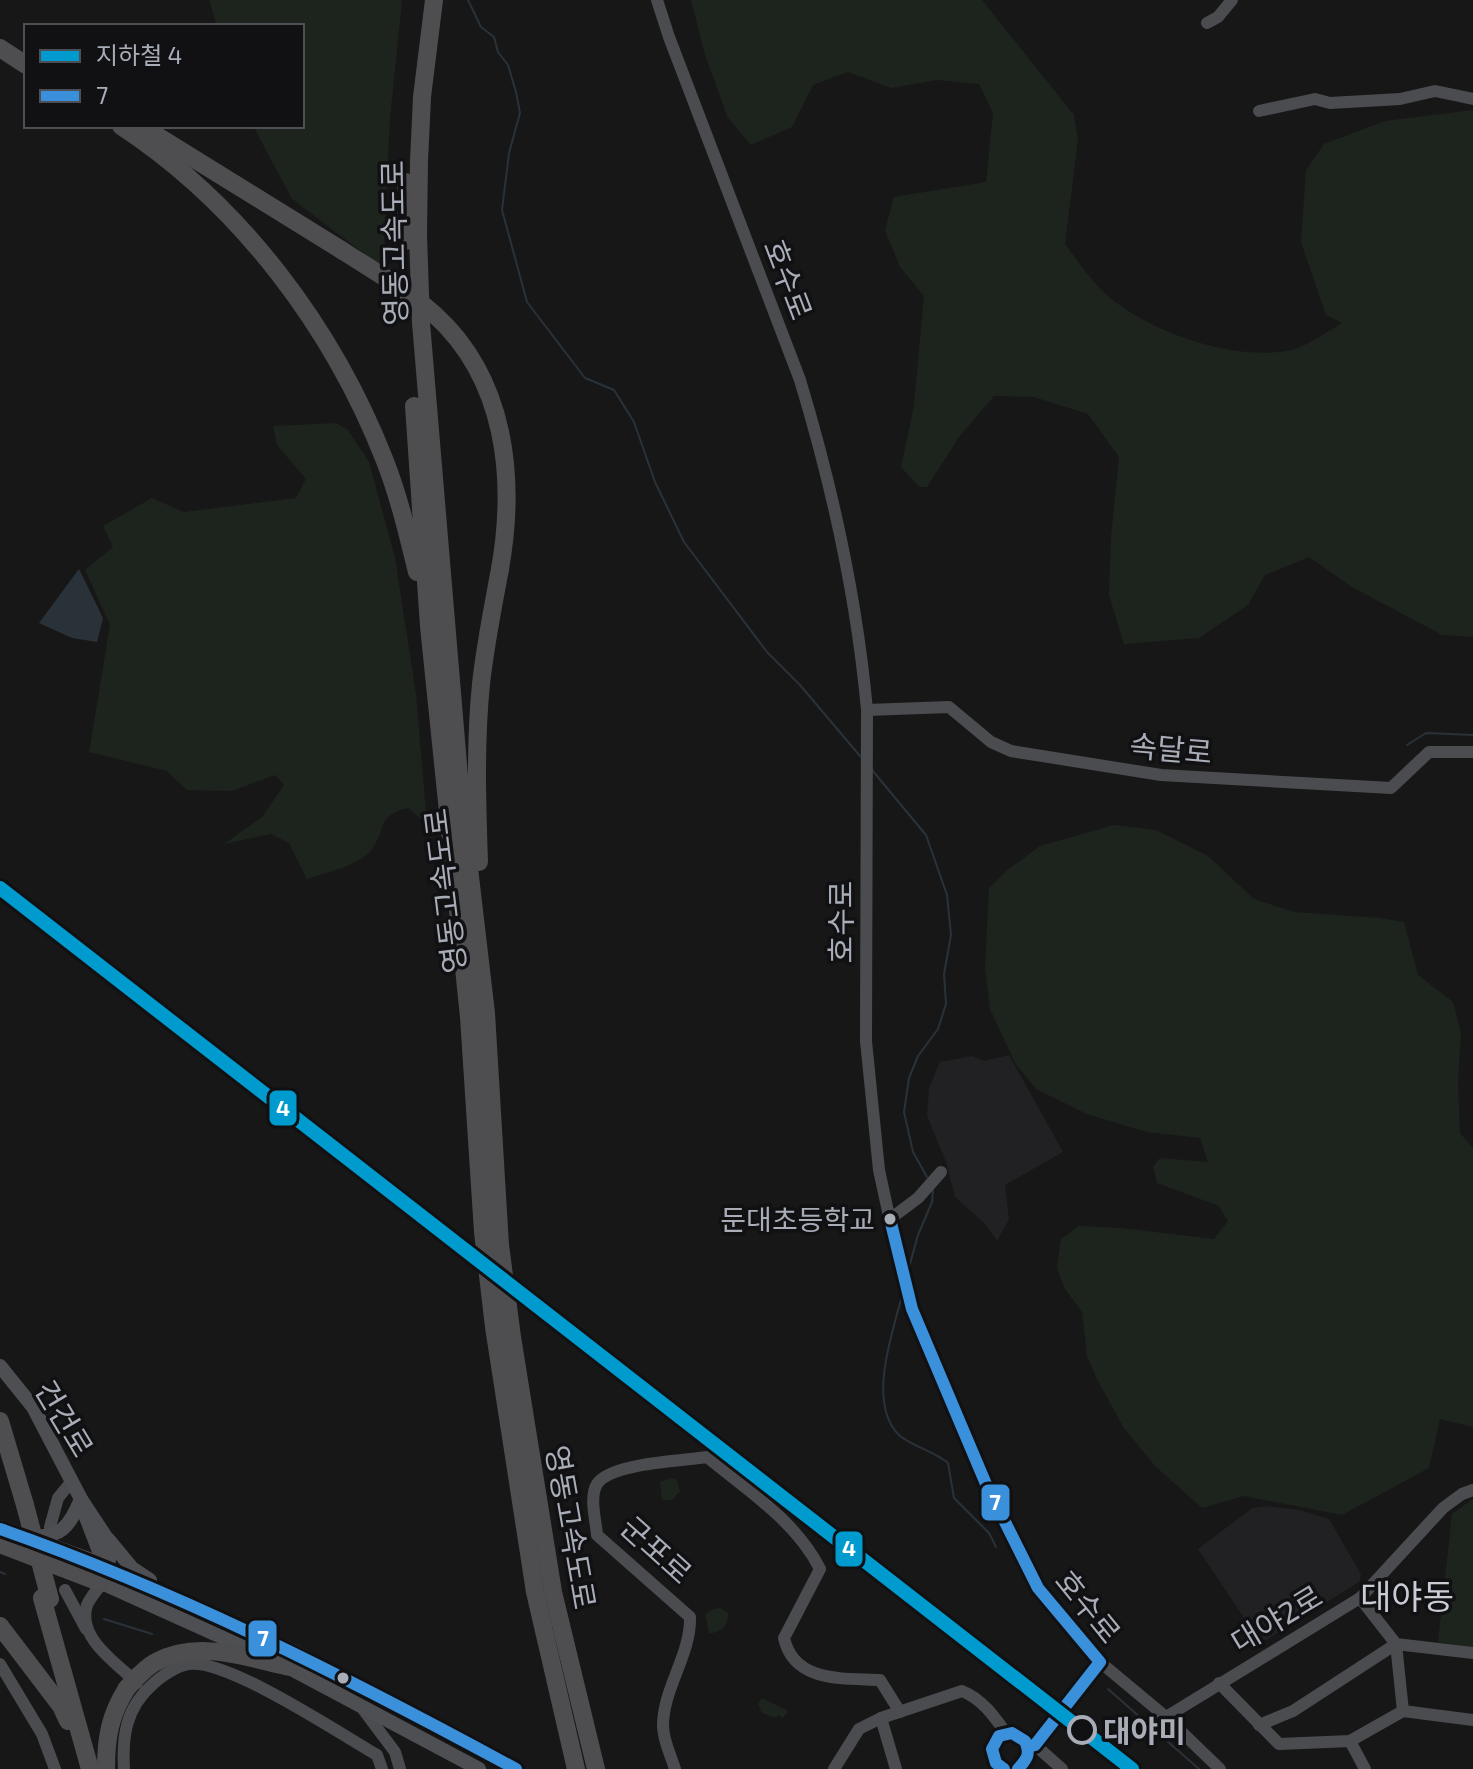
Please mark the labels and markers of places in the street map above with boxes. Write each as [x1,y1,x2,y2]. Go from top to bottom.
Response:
place label: 둔대초등학교 [720,1202,875,1236]
marker: 둔대초등학교 [882,1211,898,1227]
unlabelled marker [335,1670,351,1686]
place label: 대야미 [1103,1712,1186,1748]
marker: 대야미 [1068,1716,1096,1744]

